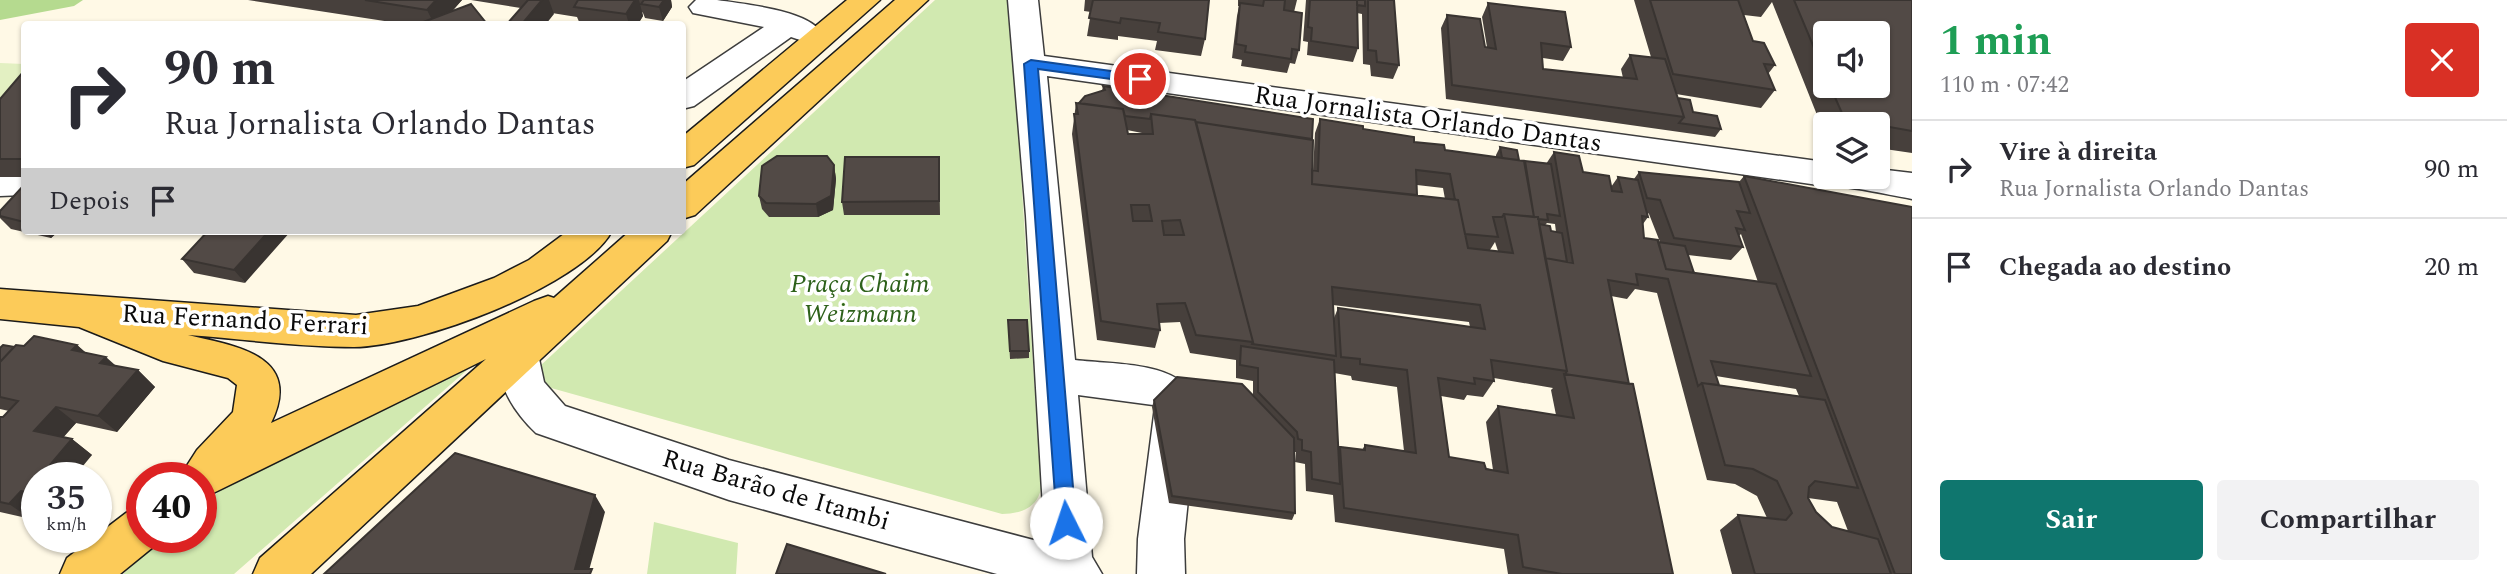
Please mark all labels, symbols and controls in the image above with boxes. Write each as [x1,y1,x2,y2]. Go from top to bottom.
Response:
text: 1 min [1940,10,2052,73]
map controls [1813,21,1890,189]
button: sound [1813,21,1890,98]
button: close [2405,23,2479,97]
text: 90 m [164,32,275,107]
icon: right [49,49,140,140]
pin [1110,49,1170,109]
icon: arrive [1121,60,1159,98]
text: 110 m · 07:42 [1940,68,2069,103]
street label: Rua Jornalista Orlando Dantas [1252,75,1604,163]
text: Rua Jornalista Orlando Dantas [164,100,596,149]
button: layers [1813,112,1890,189]
text: Vire à direita [1999,132,2157,172]
text: 90 m [2424,149,2479,189]
icon: right [1940,150,1978,188]
text: Rua Jornalista Orlando Dantas [1999,172,2309,207]
text: Depois [49,181,130,221]
icon: arrive [144,182,182,220]
text: Chegada ao destino [1999,247,2231,287]
text: 20 m [2424,247,2479,287]
icon: arrive [1940,248,1978,286]
park label: Praça Chaim Weizmann [790,264,930,334]
street label: Rua Fernando Ferrari [121,294,369,346]
street label: Rua Barão de Itambi [657,438,895,542]
speed limit sign: 40 [126,462,217,553]
text: 35 [47,472,86,525]
button: Sair [1940,480,2203,560]
button: Compartilhar [2217,480,2479,560]
position arrow [1029,486,1103,560]
text: km/h [46,511,87,538]

